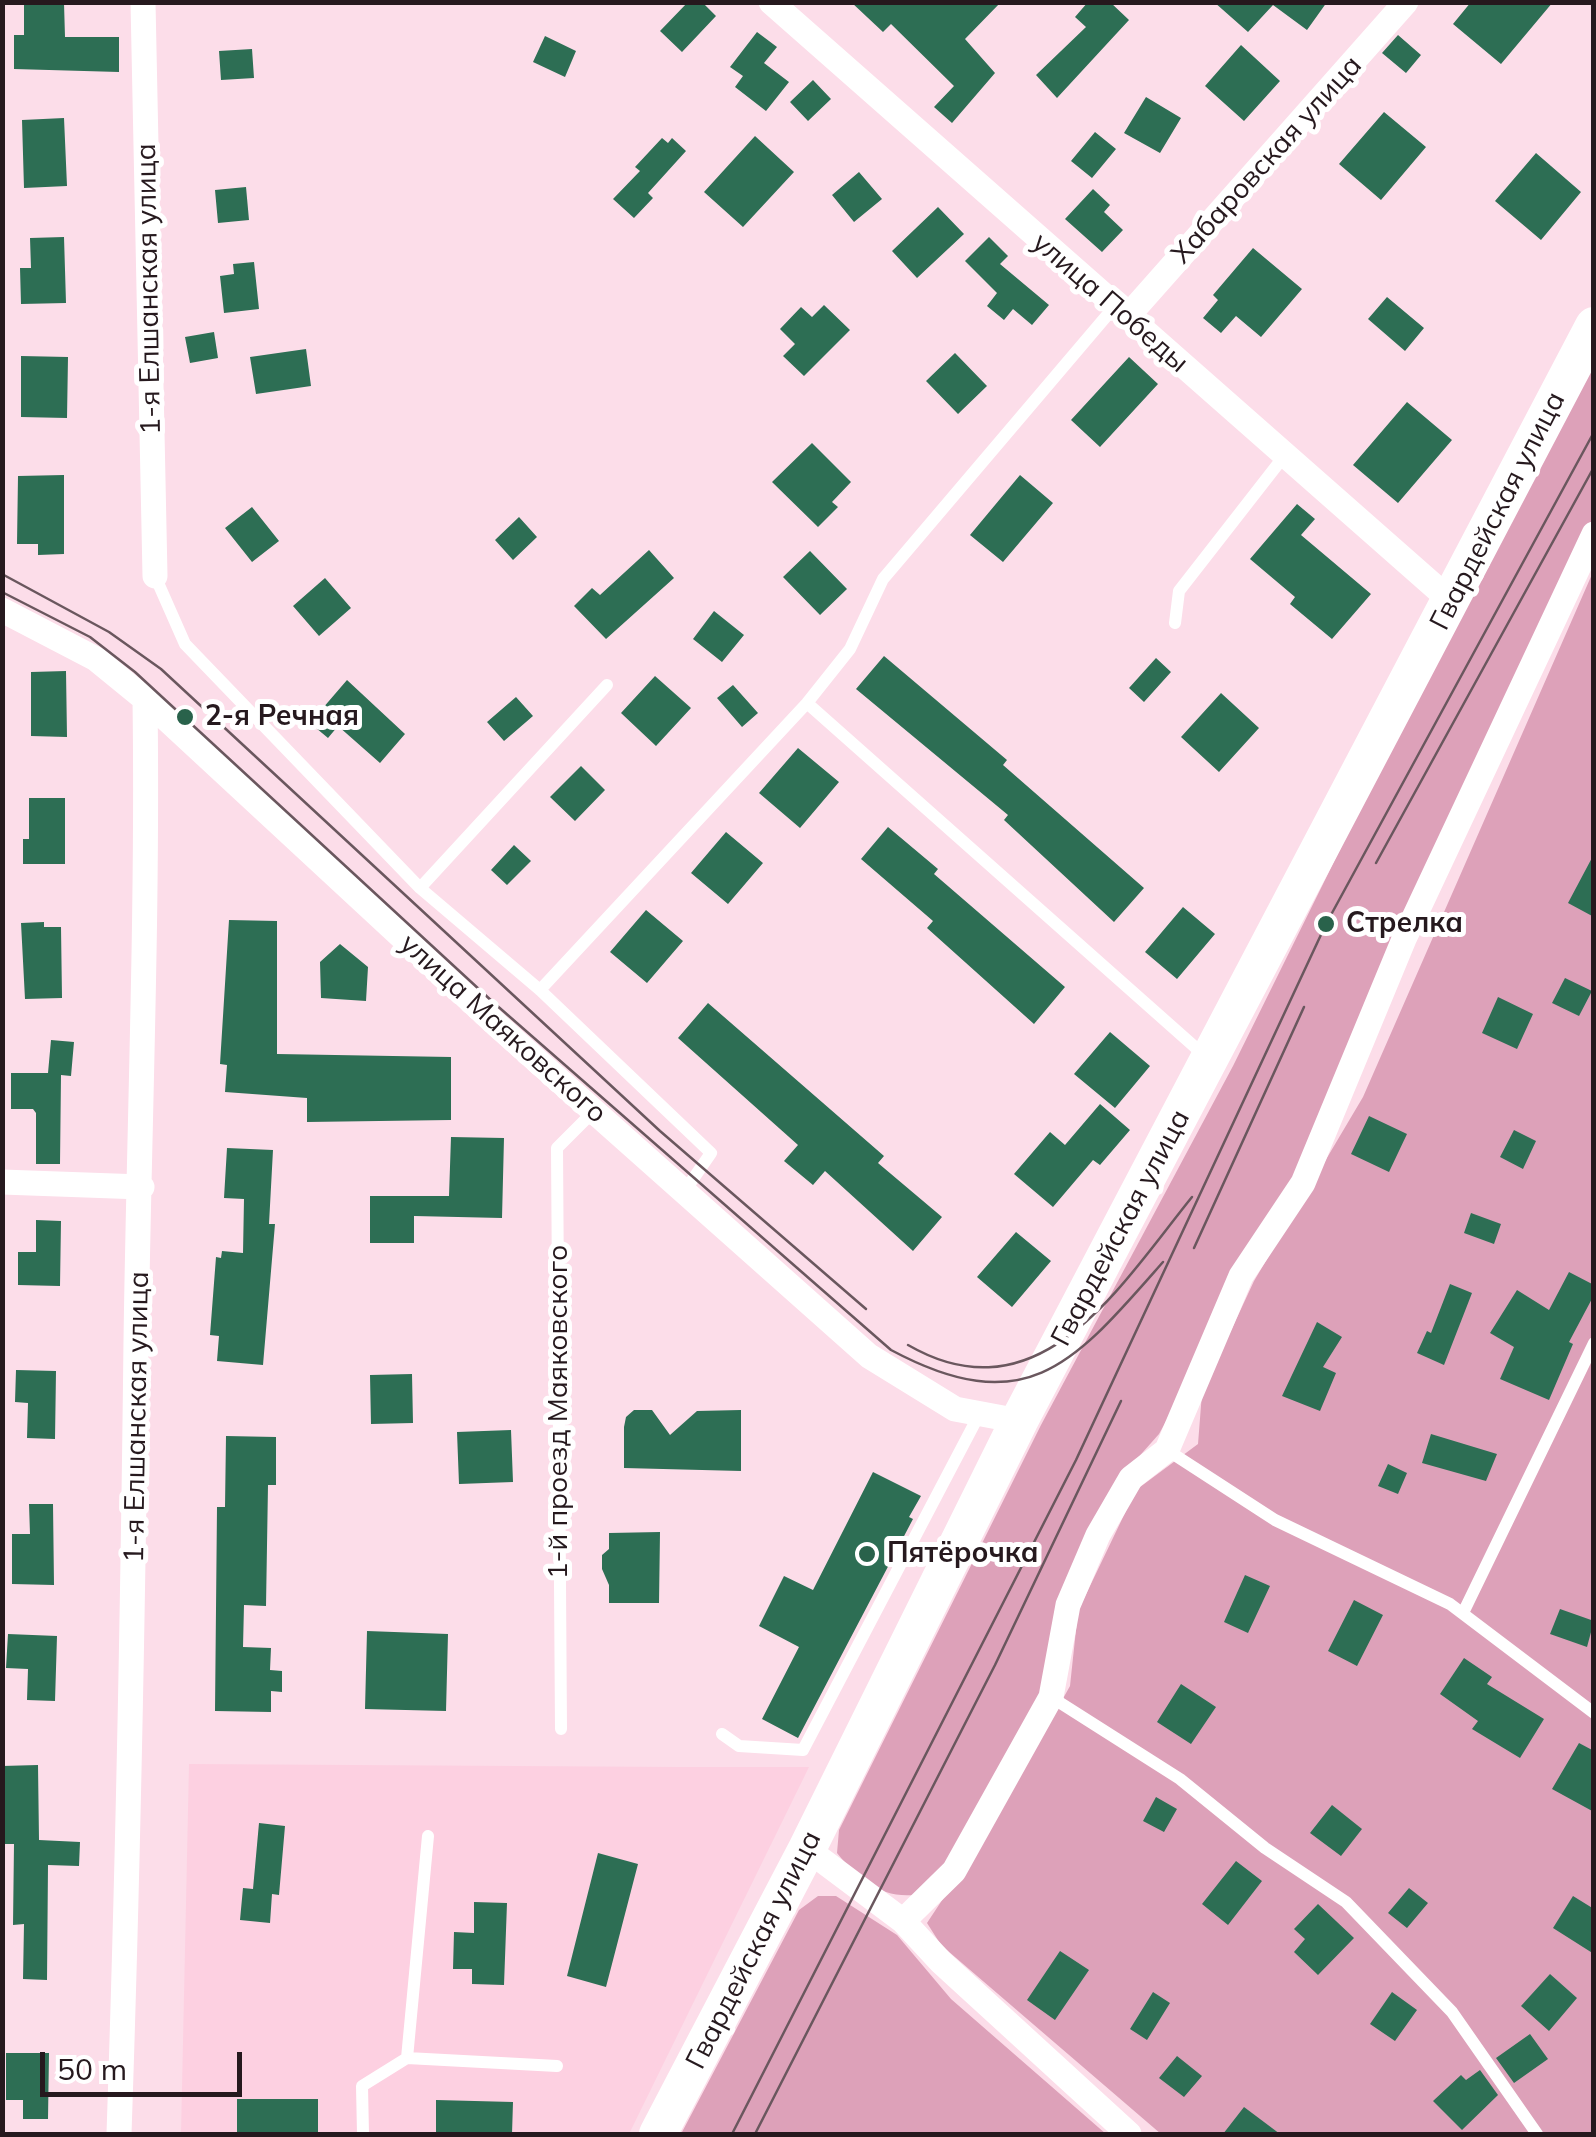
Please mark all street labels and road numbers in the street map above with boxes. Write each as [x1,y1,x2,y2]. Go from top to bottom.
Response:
street label: Хабаровская улица [1165,49,1369,271]
street label: 1-я Елшанская улица [130,143,168,435]
street label: улица Победы [1025,226,1195,380]
street label: Гвардейская улица [1423,386,1573,636]
street label: улица Маяковского [393,927,613,1131]
street label: Гвардейская улица [1044,1104,1198,1352]
street label: 1-й проезд Маяковского [542,1245,576,1579]
street label: 1-я Елшанская улица [118,1271,156,1563]
street label: Гвардейская улица [679,1825,829,2075]

